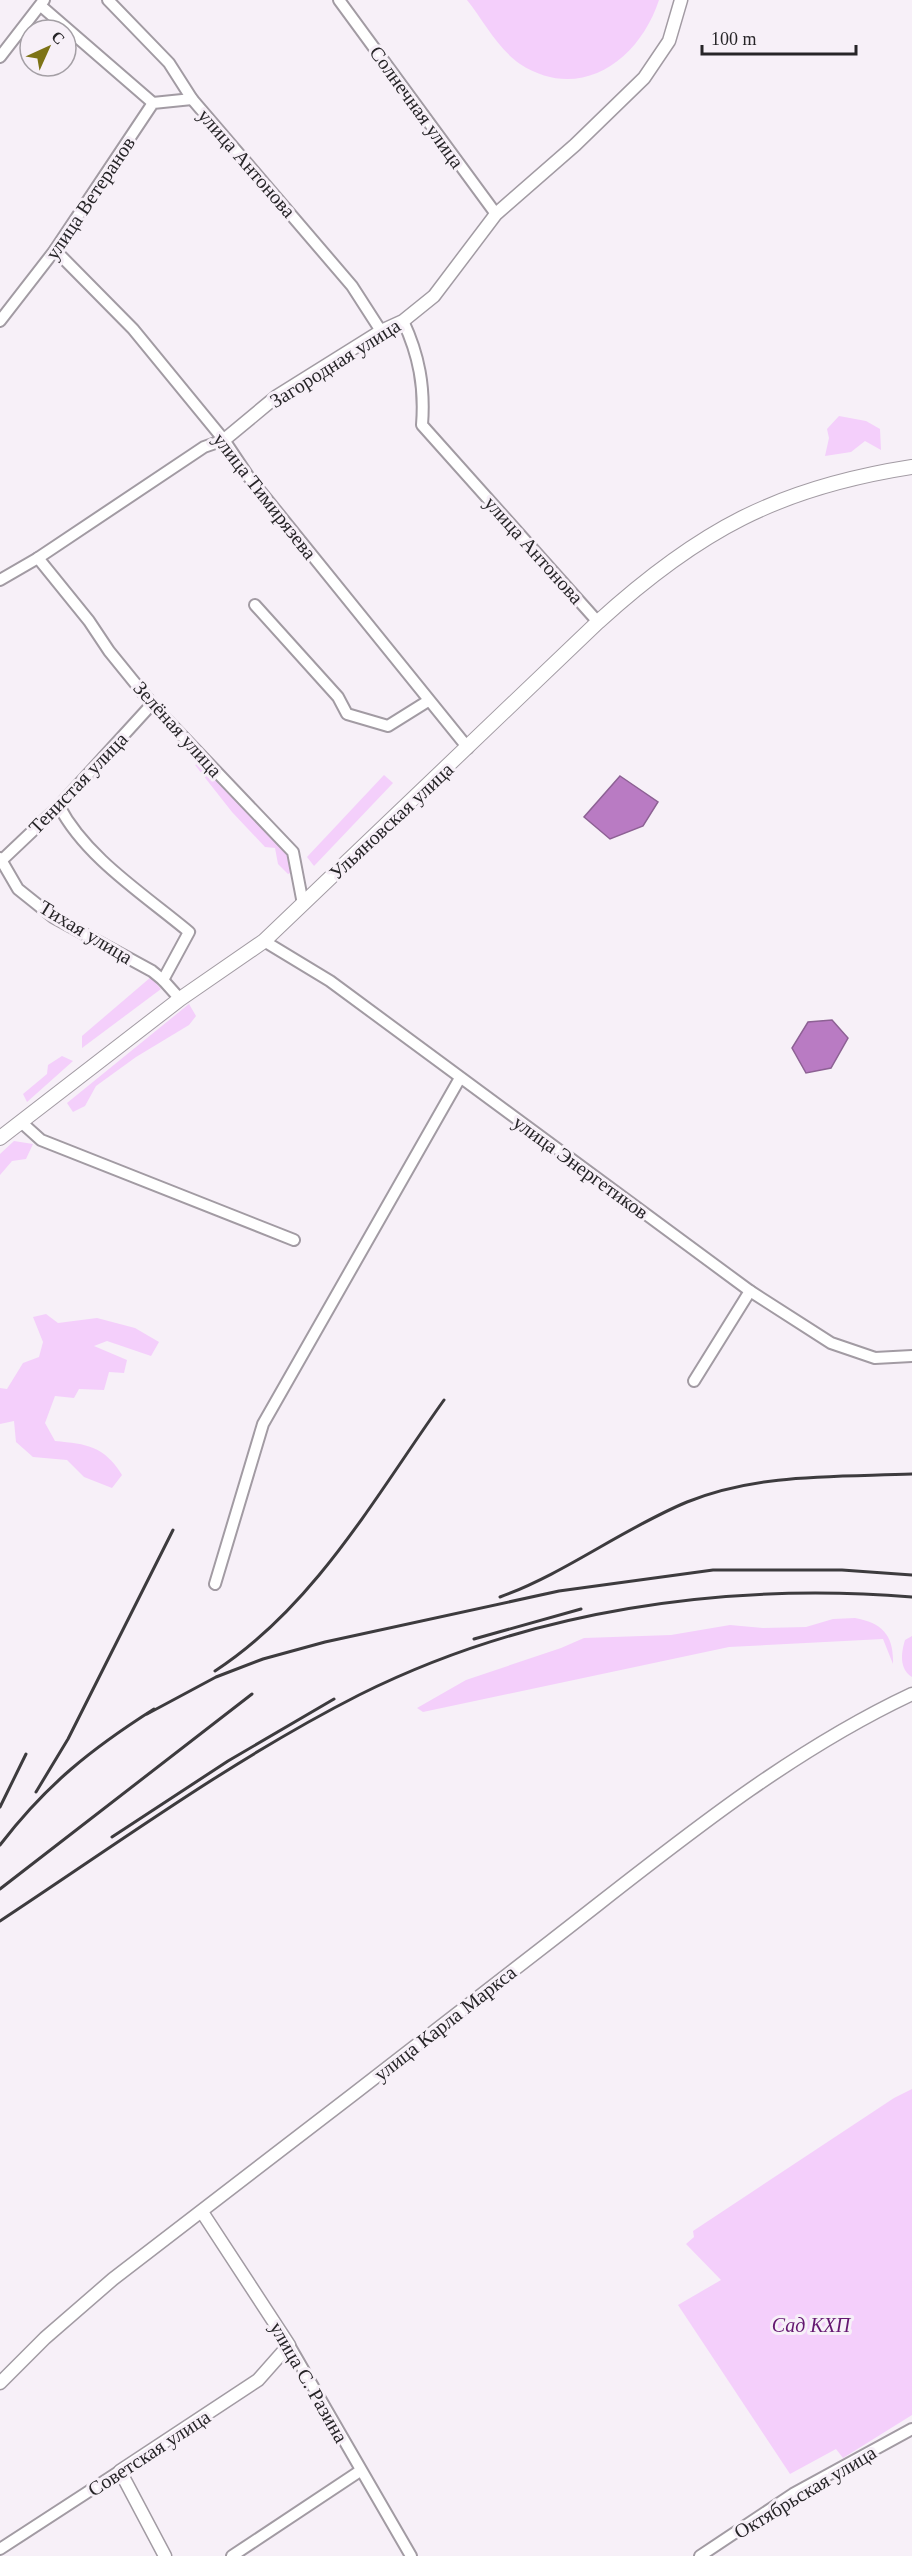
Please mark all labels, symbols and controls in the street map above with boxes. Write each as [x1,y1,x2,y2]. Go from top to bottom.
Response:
north arrow [18,18,78,78]
scale bar [702,18,856,56]
text: С [48,28,68,48]
text: 100 m [711,29,757,49]
street label: Солнечная улица [365,42,469,173]
street label: улица Антонова [193,104,300,223]
street label: улица Ветеранов [41,132,140,264]
street label: Загородная улица [266,314,405,413]
street label: улица Тимирязева [208,428,321,564]
street label: улица Антонова [479,492,588,609]
street label: Зелёная улица [129,677,227,782]
street label: Тенистая улица [24,728,133,839]
street label: Ульяновская улица [325,758,458,885]
street label: Тихая улица [35,896,137,969]
street label: улица Энергетиков [509,1111,653,1224]
street label: улица Карла Маркса [370,1961,521,2086]
park label: Сад КХП [772,2314,852,2336]
street label: улица С. Разина [265,2318,353,2447]
street label: Советская улица [84,2405,215,2502]
street label: Октябрьская улица [730,2441,881,2544]

